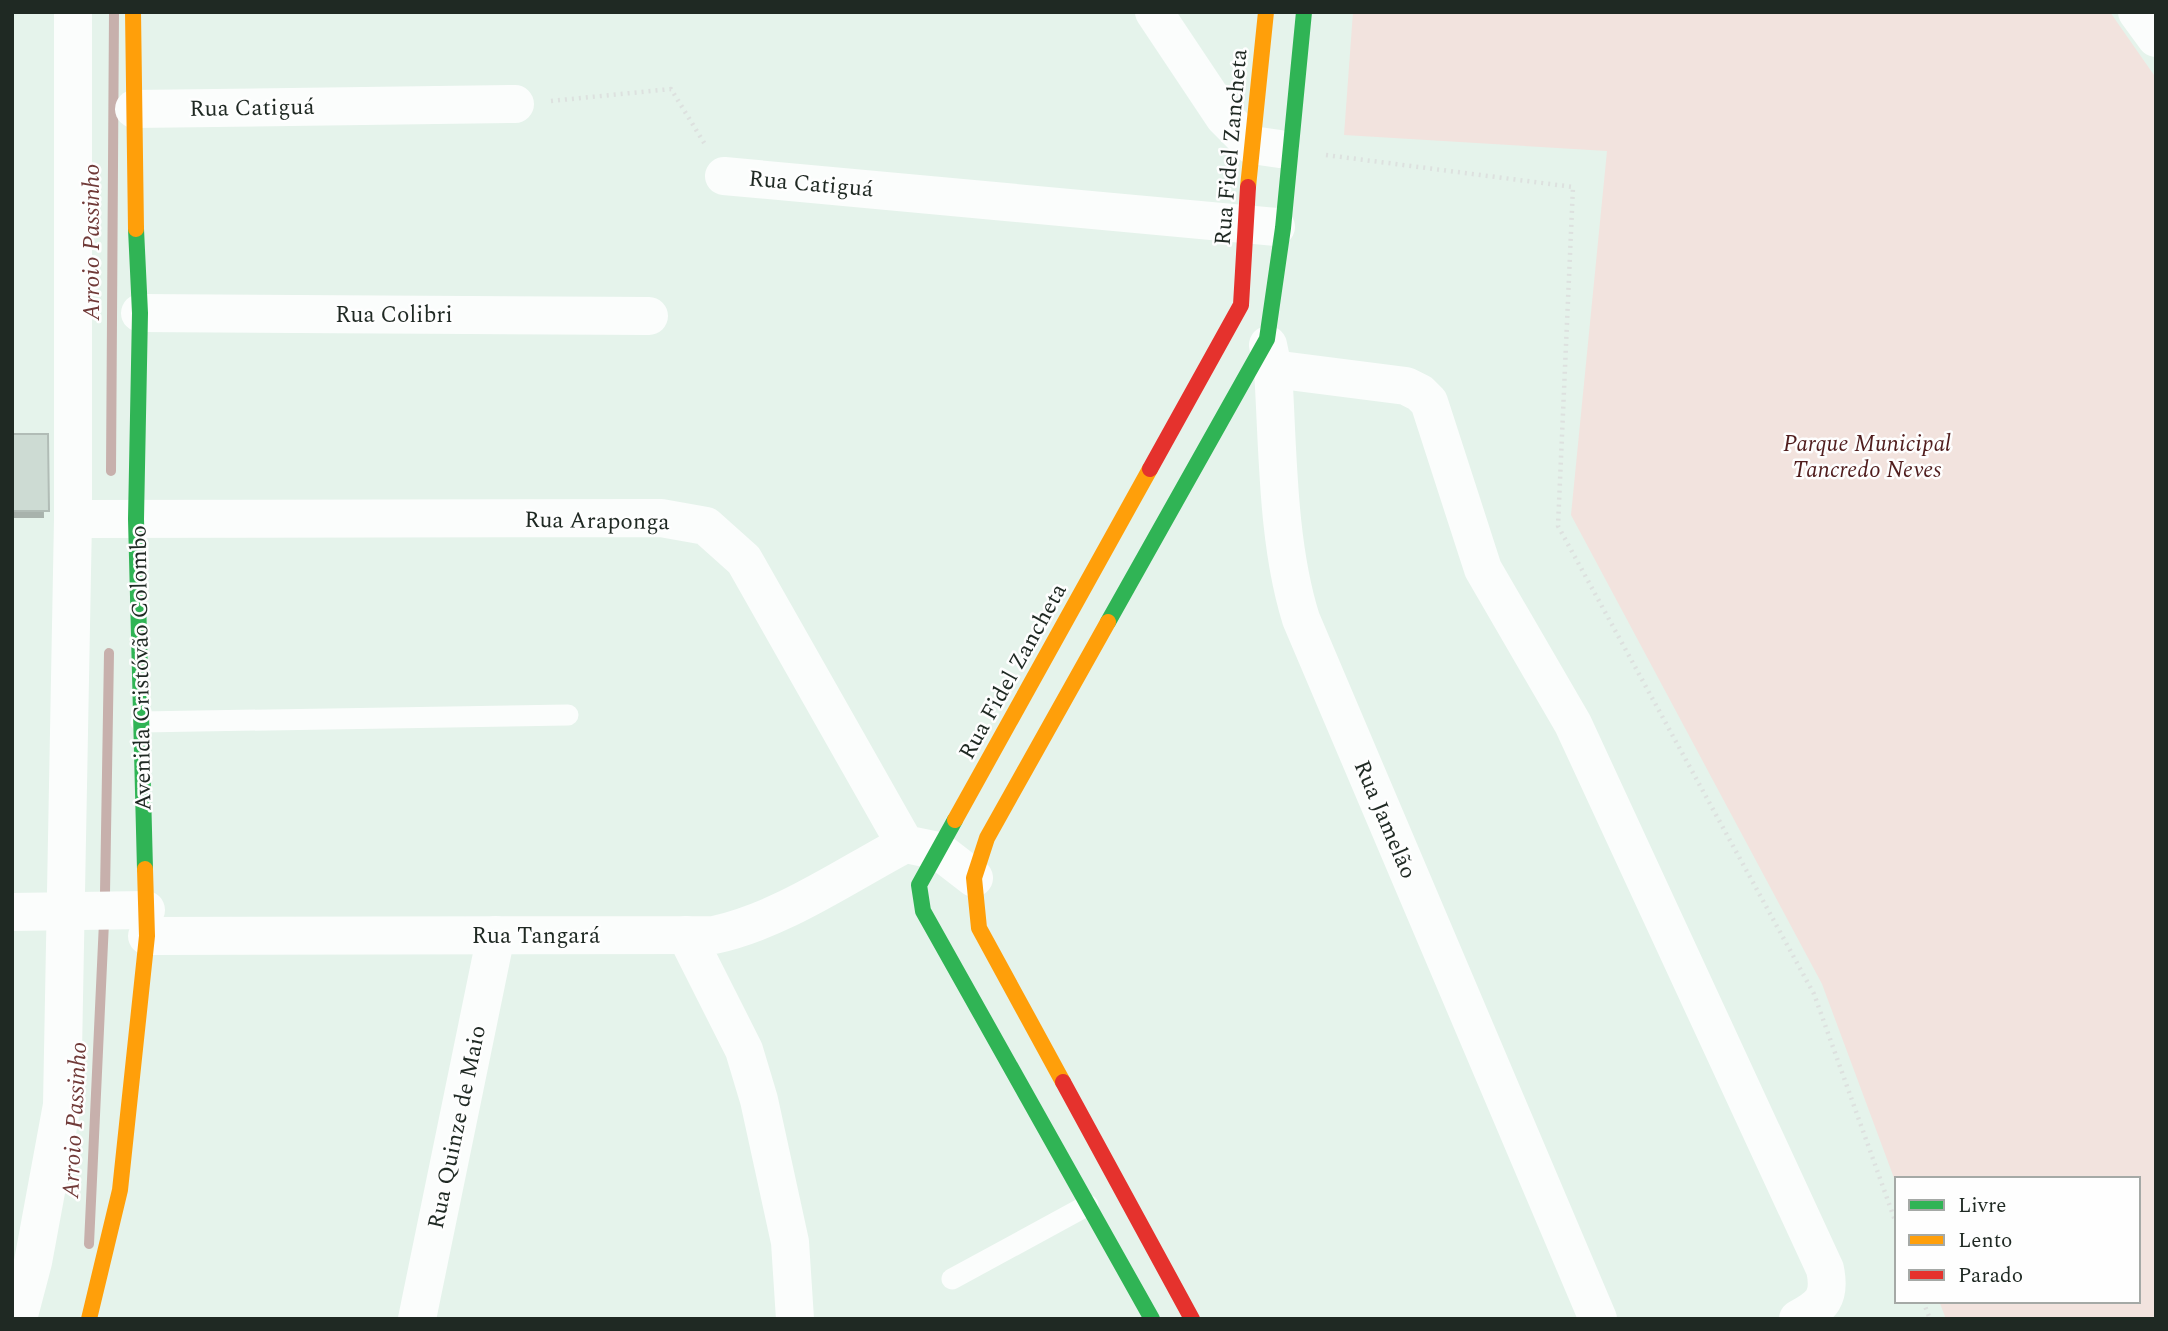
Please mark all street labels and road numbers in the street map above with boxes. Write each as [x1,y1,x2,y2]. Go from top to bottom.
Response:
street label: Rua Fidel Zancheta [1205,47,1258,247]
street label: Rua Catiguá [189,90,315,127]
street label: Rua Catiguá [747,162,875,207]
street label: Rua Colibri [335,298,453,333]
street label: Rua Araponga [524,503,670,540]
street label: Avenida Cristóvão Colombo [122,525,161,811]
street label: Rua Fidel Zancheta [950,577,1076,766]
street label: Rua Jamelão [1344,755,1425,884]
street label: Rua Tangará [472,919,600,954]
street label: Rua Quinze de Maio [419,1022,496,1232]

